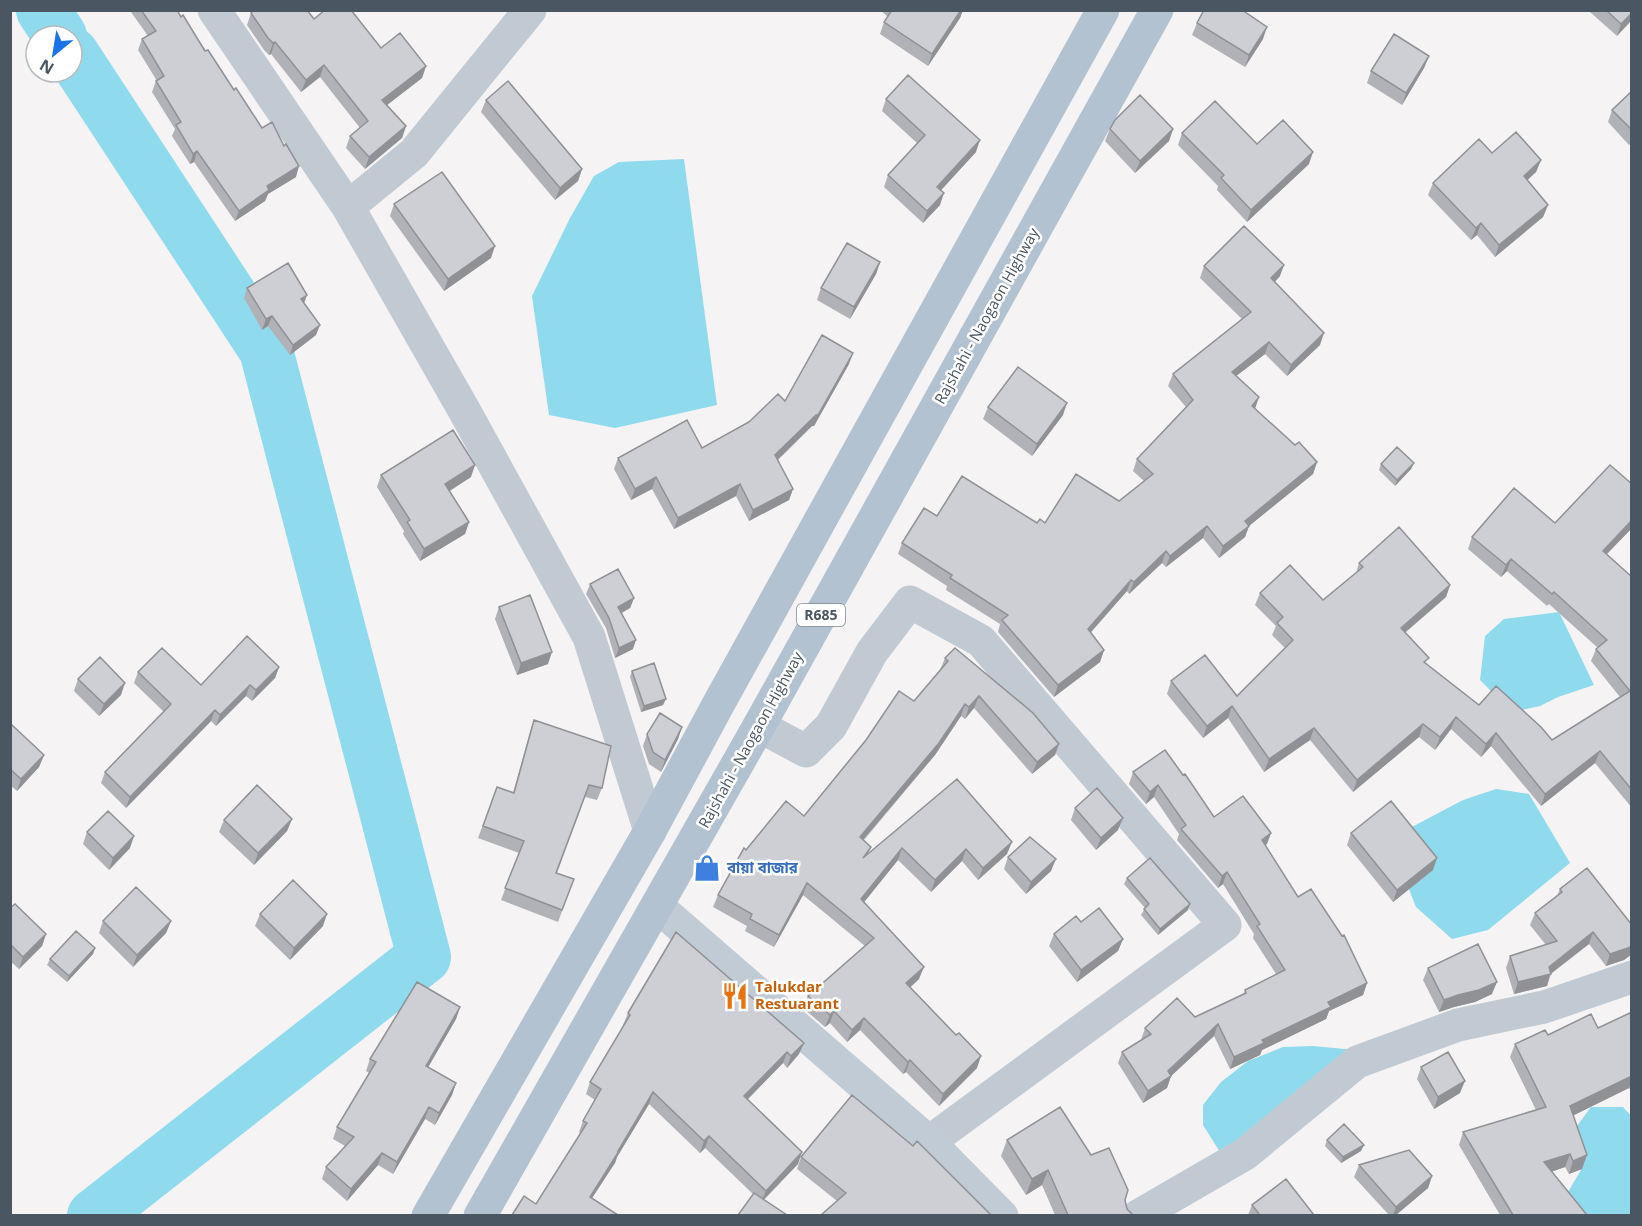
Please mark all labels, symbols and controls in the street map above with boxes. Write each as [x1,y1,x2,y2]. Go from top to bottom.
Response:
north arrow [24,24,84,84]
text: N [35,54,58,80]
street label: Rajshahi - Naogaon Highway [929,223,1043,407]
road number: R685 [797,604,845,626]
street label: Rajshahi - Naogaon Highway [693,647,807,831]
shop icon: বায়া বাজার [692,853,722,883]
place label: বায়া বাজার [726,857,799,877]
place label: Talukdar Restuarant [755,976,839,1013]
restaurant icon: Talukdar Restuarant [720,981,750,1011]

